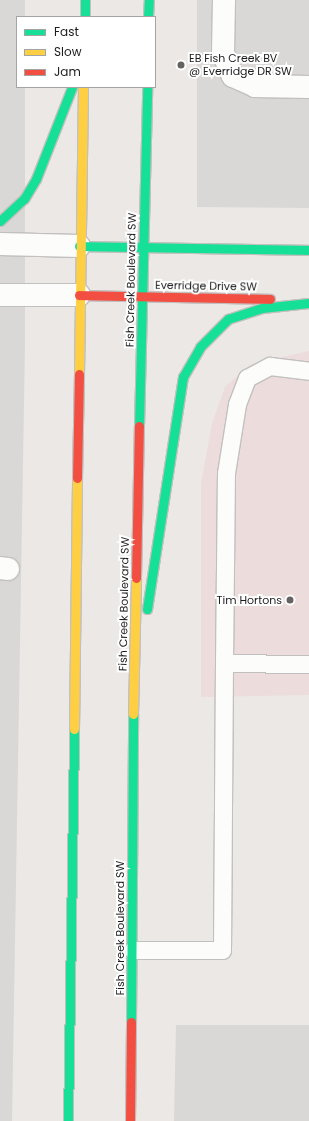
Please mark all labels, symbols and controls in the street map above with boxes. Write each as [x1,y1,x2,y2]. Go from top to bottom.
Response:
legend [16,16,156,88]
text: Fast [54,23,79,40]
text: Slow [54,43,82,60]
place label: EB Fish Creek BV @ Everridge DR SW [189,52,292,78]
marker: EB Fish Creek BV @ Everridge DR SW [176,60,186,70]
text: Jam [54,63,81,80]
street label: Fish Creek Boulevard SW [123,213,139,347]
street label: Everridge Drive SW [155,279,257,293]
street label: Fish Creek Boulevard SW [116,537,132,671]
place label: Tim Hortons [216,593,282,607]
marker: Tim Hortons [285,595,295,605]
street label: Fish Creek Boulevard SW [113,861,127,995]

